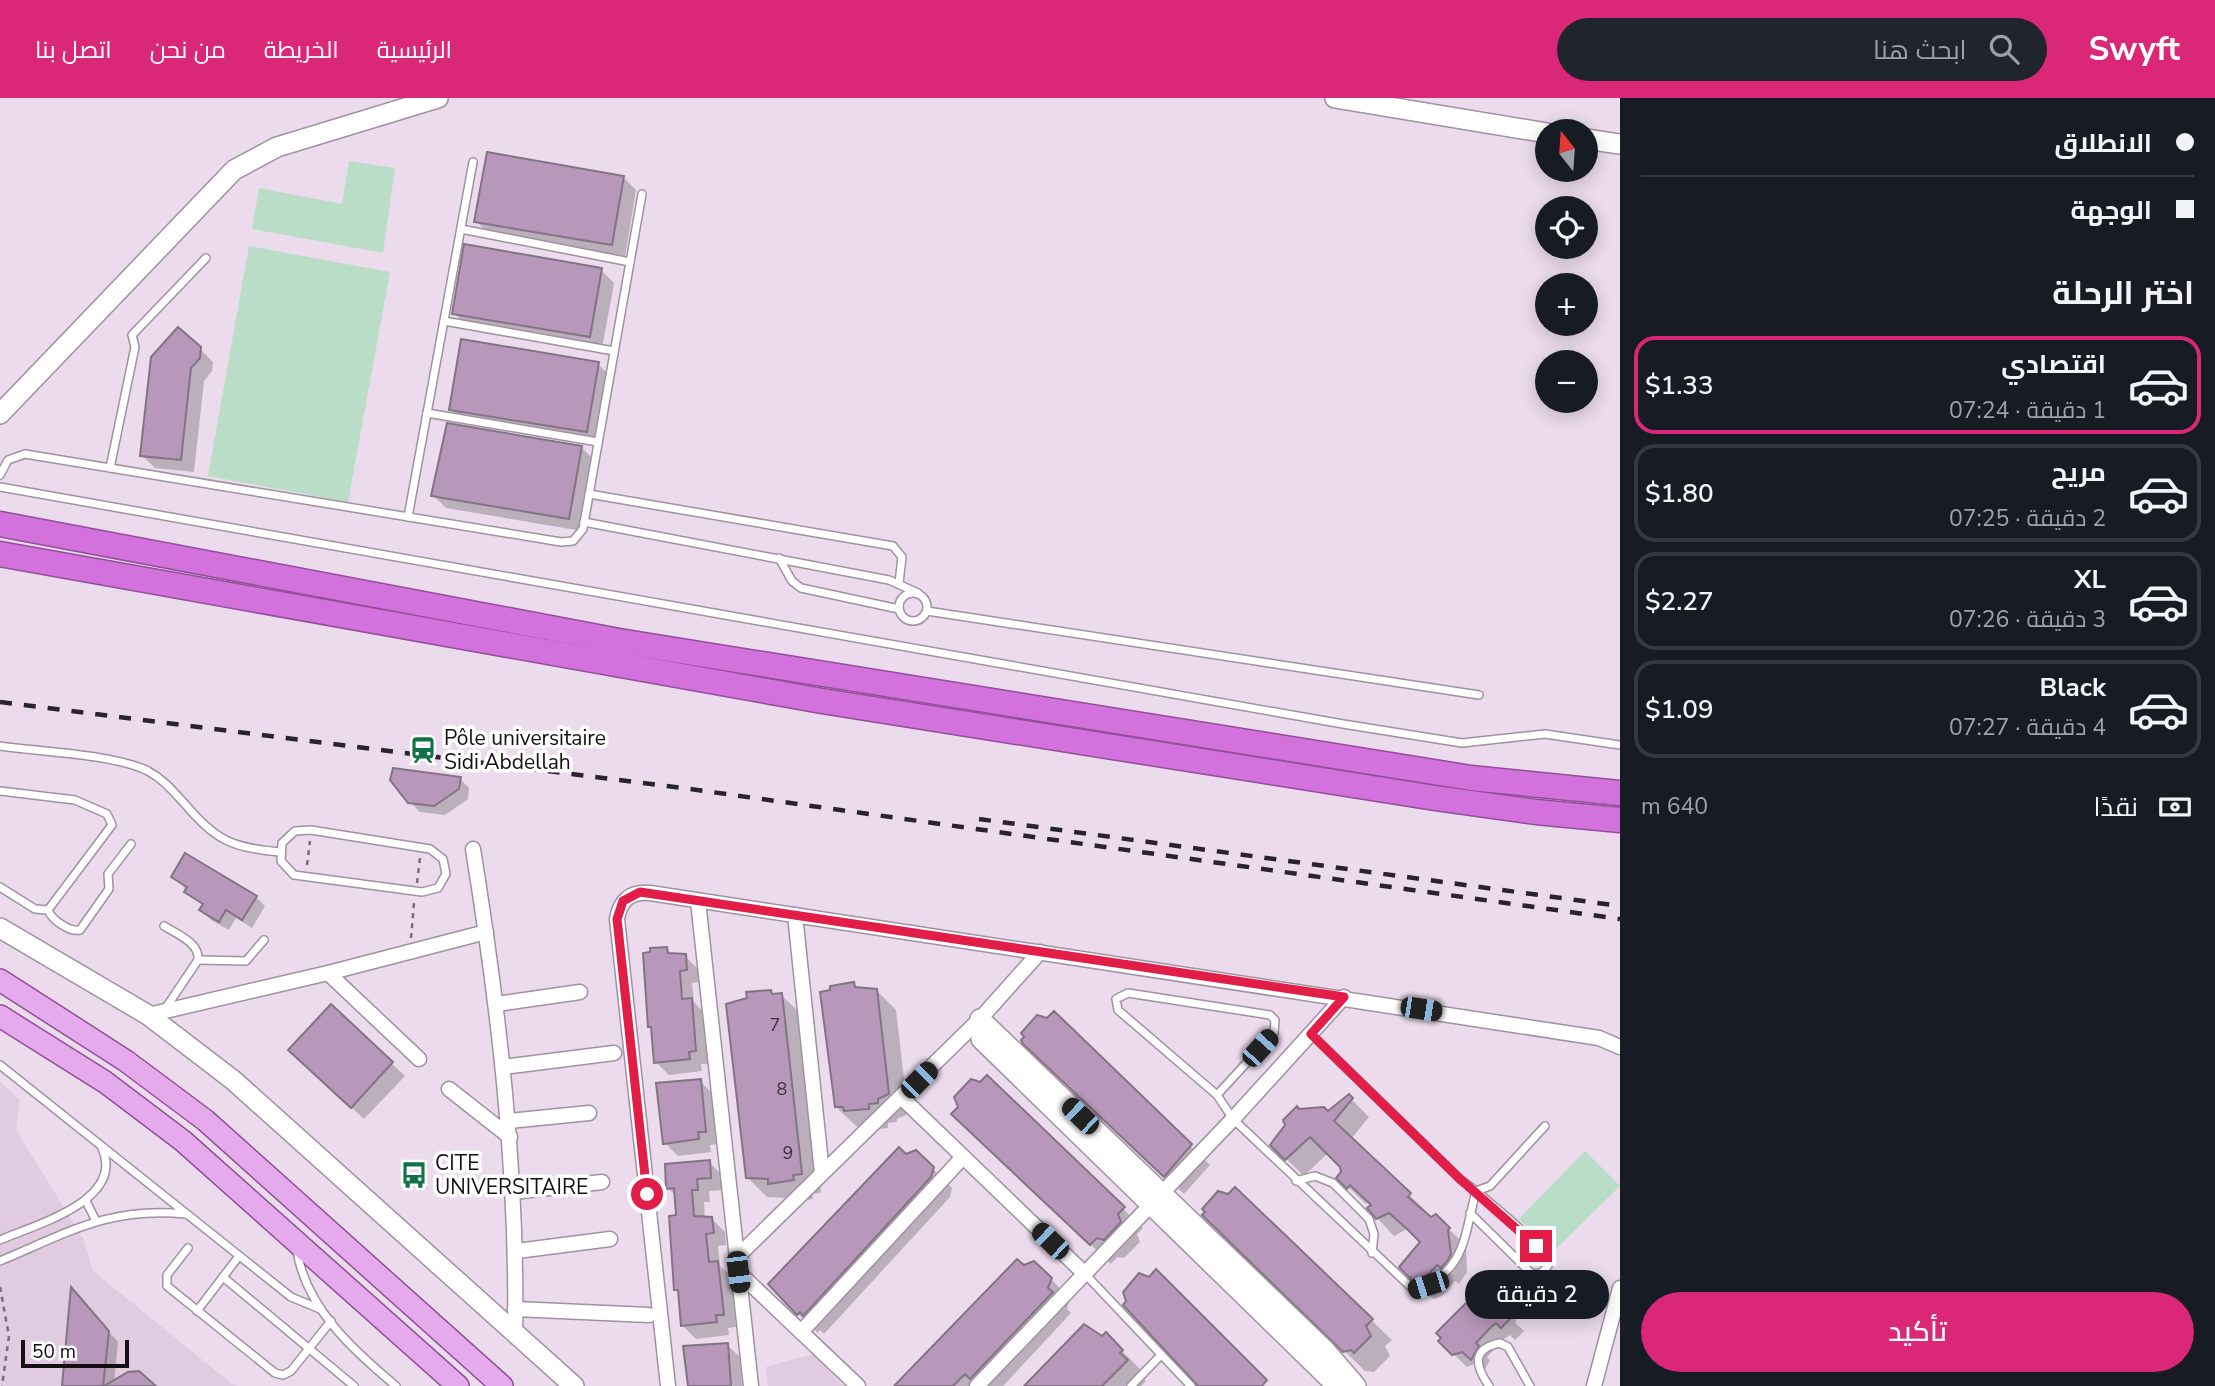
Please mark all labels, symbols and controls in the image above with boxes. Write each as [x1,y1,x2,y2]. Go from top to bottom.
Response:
search box [1557,18,2047,81]
text: Swyft [2089,27,2180,72]
icon: search [1985,30,2023,68]
text: ابحث هنا [1873,33,1967,68]
text: اتصل بنا [35,34,112,66]
text: من نحن [150,34,226,66]
text: الخريطة [264,34,339,66]
text: الرئيسية [377,34,452,66]
north arrow [1535,119,1598,182]
map controls [1535,119,1598,413]
text: الانطلاق [2054,126,2152,161]
text: الوجهة [2071,193,2152,228]
button: locate [1535,196,1598,259]
text: اختر الرحلة [2052,272,2194,315]
button: + [1535,273,1598,336]
text: اقتصادي [2001,347,2106,382]
button: − [1535,350,1598,413]
icon: car [2127,354,2190,417]
text: $1.33 [1645,368,1714,403]
text: 1 دقيقة · 07:24 [1949,395,2106,426]
text: مريح [2051,455,2106,490]
icon: car [2127,462,2190,525]
text: $1.80 [1645,476,1714,511]
text: 2 دقيقة · 07:25 [1949,503,2106,534]
text: XL [2074,562,2106,597]
icon: car [2127,570,2190,633]
text: $2.27 [1645,584,1714,619]
text: 3 دقيقة · 07:26 [1949,604,2106,635]
text: Black [2039,670,2106,705]
icon: car [2127,678,2190,741]
text: $1.09 [1645,692,1714,727]
text: 4 دقيقة · 07:27 [1949,712,2106,743]
place label: Pôle universitaire Sidi Abdellah [444,724,606,776]
station icon: Pôle universitaire Sidi Abdellah [408,735,438,765]
icon: cash [2156,788,2194,826]
text: نقدًا [2094,790,2138,825]
text: 640 m [1641,791,1708,822]
car [1399,995,1444,1023]
house number: 7 [770,1013,780,1037]
car [1239,1025,1282,1071]
car [897,1058,942,1102]
house number: 8 [777,1077,787,1101]
car [1058,1094,1103,1138]
house number: 9 [783,1141,793,1165]
place label: CITE UNIVERSITAIRE [435,1149,588,1201]
bus stop icon: CITE UNIVERSITAIRE [399,1160,429,1190]
route start [631,1178,663,1210]
car [1028,1219,1073,1263]
route end [1520,1230,1552,1262]
car [726,1250,751,1294]
car [1405,1269,1452,1301]
callout: 2 دقيقة [1464,1270,1608,1320]
text: 2 دقيقة [1496,1279,1578,1310]
button: تأكيد [1641,1292,2194,1372]
scale bar [21,1337,130,1369]
text: 50 m [32,1339,76,1365]

